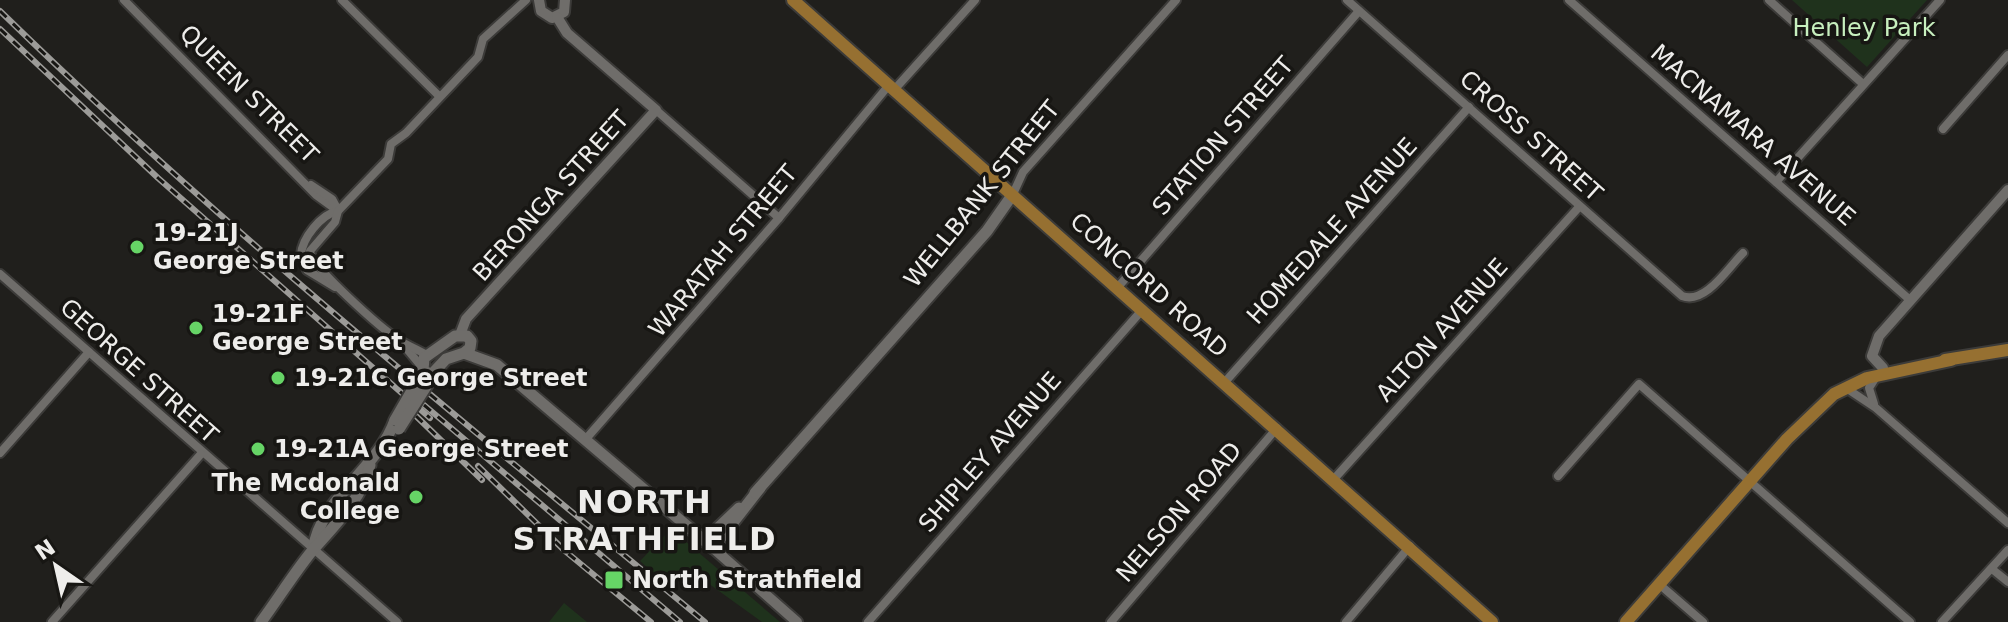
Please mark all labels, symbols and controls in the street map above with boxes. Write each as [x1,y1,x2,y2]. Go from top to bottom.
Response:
park label: Henley Park [1792,14,1936,42]
street label: QUEEN STREET [174,19,324,169]
street label: MACNAMARA AVENUE [1645,39,1861,231]
street label: STATION STREET [1147,51,1300,221]
street label: CROSS STREET [1454,65,1608,208]
street label: WELLBANK STREET [898,95,1066,293]
street label: BERONGA STREET [467,105,635,287]
street label: HOMEDALE AVENUE [1241,132,1423,330]
street label: WARATAH STREET [643,159,803,343]
street label: CONCORD ROAD [1065,207,1233,363]
place label: 19-21J George Street [153,219,344,275]
marker: 19-21J George Street [128,238,146,256]
street label: ALTON AVENUE [1370,253,1514,407]
street label: GEORGE STREET [54,293,224,449]
place label: 19-21F George Street [212,300,403,356]
marker: 19-21F George Street [187,319,205,337]
place label: 19-21C George Street [294,364,587,392]
street label: SHIPLEY AVENUE [913,366,1067,538]
marker: 19-21C George Street [269,369,287,387]
place label: 19-21A George Street [274,435,568,463]
street label: NELSON ROAD [1111,436,1247,588]
marker: 19-21A George Street [249,440,267,458]
place label: The Mcdonald College [211,469,400,525]
district label: NORTH STRATHFIELD [513,483,777,558]
marker: The Mcdonald College [407,488,425,506]
north arrow [16,526,96,606]
text: N [30,534,60,565]
place label: North Strathfield [632,566,862,594]
marker: North Strathfield [603,569,625,591]

